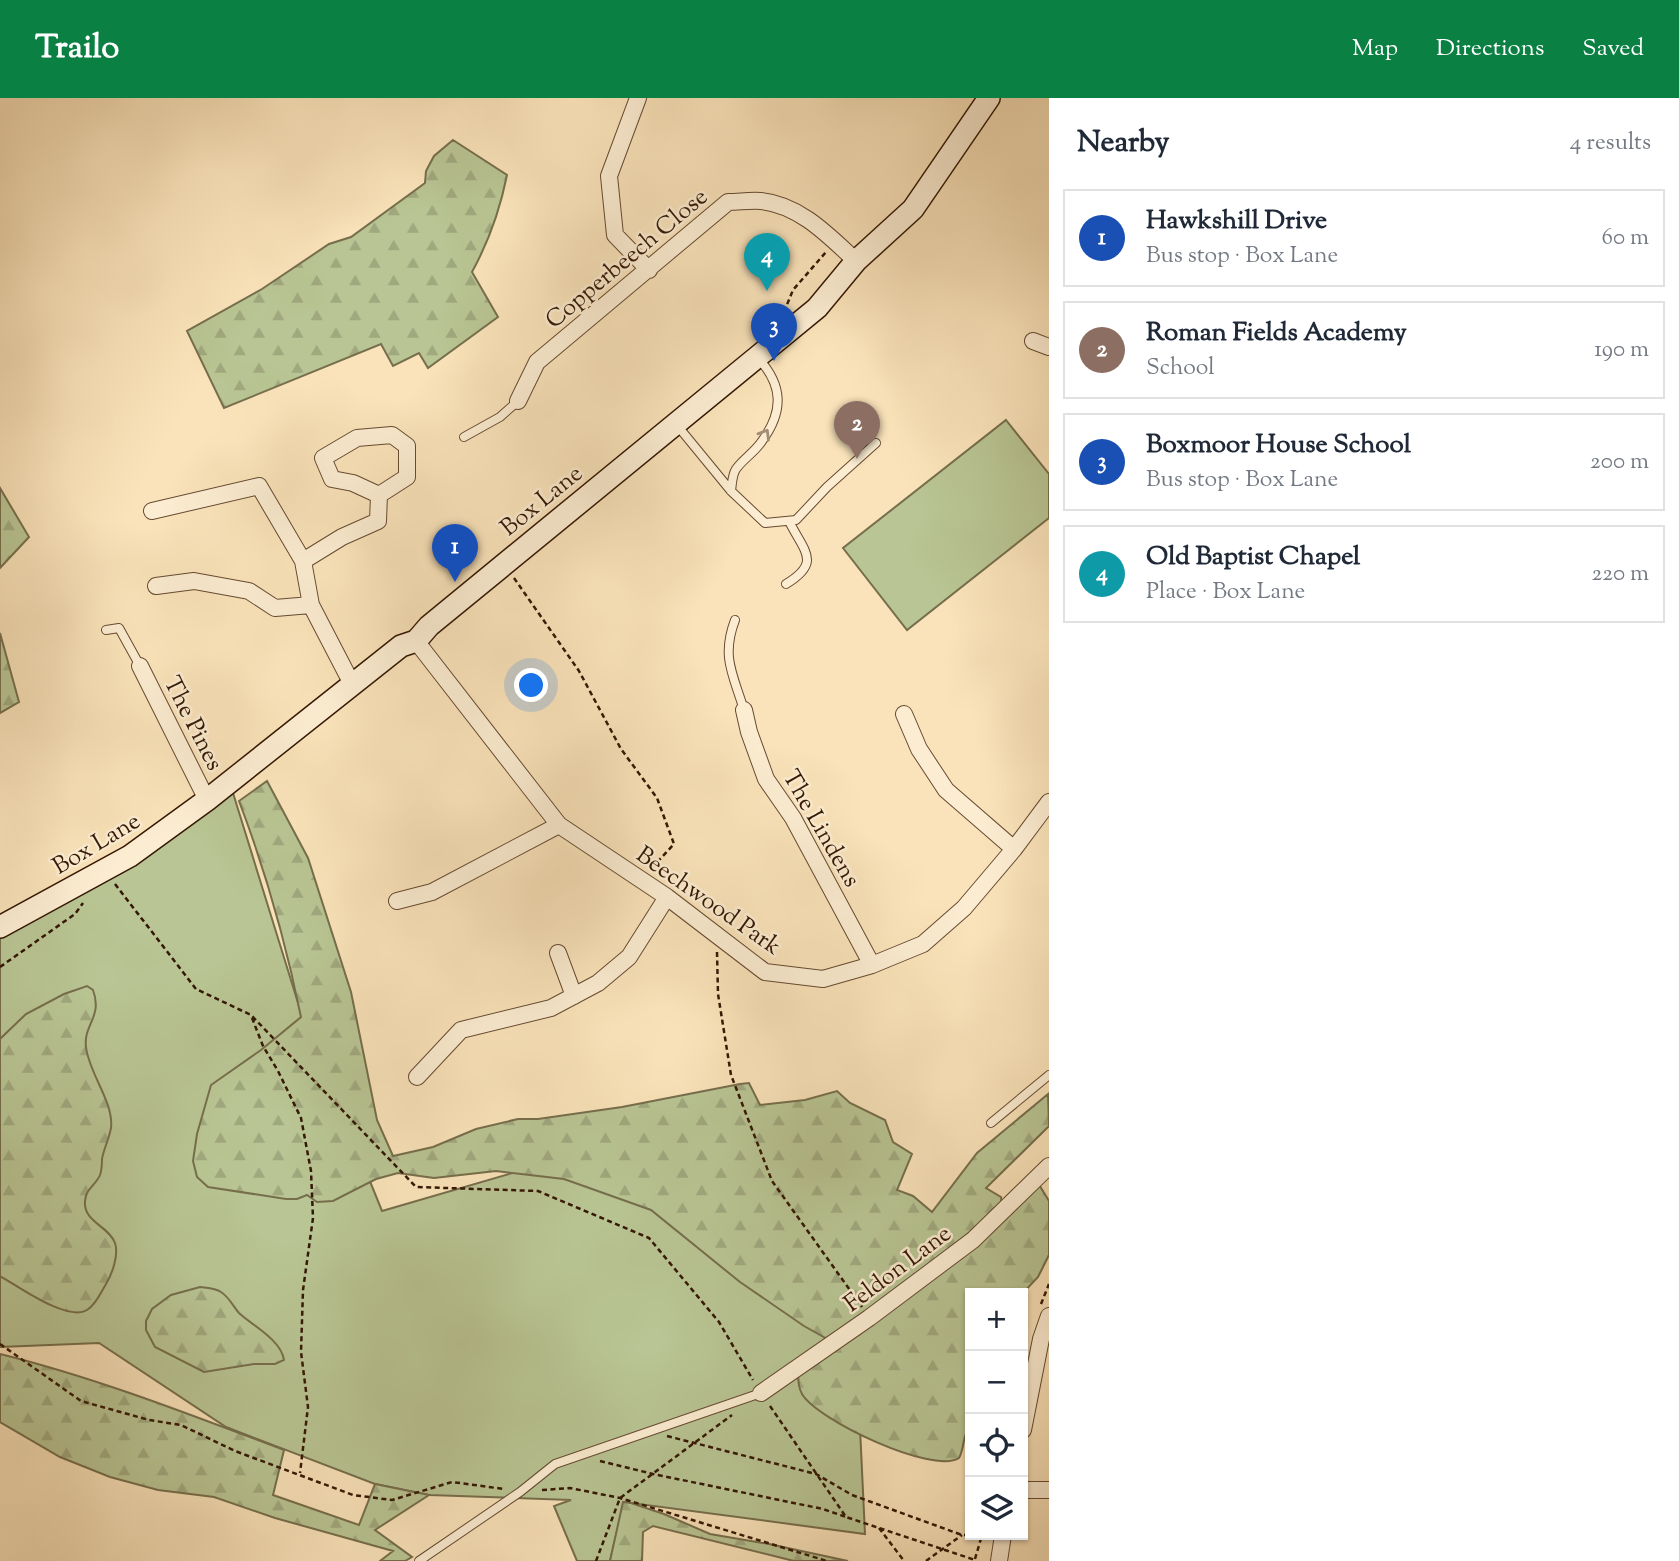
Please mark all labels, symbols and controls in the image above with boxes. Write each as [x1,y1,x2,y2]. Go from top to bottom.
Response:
text: Trailo [35,25,119,73]
text: Map [1352,32,1398,66]
text: Directions [1436,32,1544,66]
text: Saved [1582,32,1644,66]
text: Nearby [1077,122,1169,165]
text: 4 results [1570,127,1651,160]
street label: Copperbeech Close [539,181,716,338]
text: Hawkshill Drive [1146,203,1327,240]
text: 1 [1098,222,1106,255]
text: 60 m [1601,222,1649,255]
pin: 4 [744,233,790,291]
text: Bus stop · Box Lane [1146,240,1338,273]
pin: 3 [751,303,797,361]
text: Roman Fields Academy [1146,315,1407,352]
text: 2 [1097,334,1107,367]
text: 190 m [1594,334,1649,367]
text: School [1146,352,1215,385]
pin: 2 [834,401,880,459]
text: Boxmoor House School [1146,427,1411,464]
one-way arrow [757,429,770,442]
text: 3 [1097,446,1107,479]
text: 200 m [1590,446,1649,479]
street label: Box Lane [494,458,591,545]
text: Bus stop · Box Lane [1146,464,1338,497]
pin: 1 [432,524,478,582]
text: Old Baptist Chapel [1146,539,1360,576]
text: 4 [1096,558,1108,591]
text: 220 m [1591,558,1649,591]
text: Place · Box Lane [1146,576,1305,609]
your location [514,668,548,702]
street label: The Pines [154,671,230,777]
street label: The Lindens [773,764,868,894]
street label: Box Lane [47,805,147,884]
street label: Beechwood Park [628,839,787,964]
street label: Feldon Lane [837,1218,959,1321]
map controls [965,1288,1028,1540]
button: + [965,1288,1028,1351]
button: − [965,1351,1028,1414]
button: locate [965,1414,1028,1477]
button: layers [965,1477,1028,1540]

